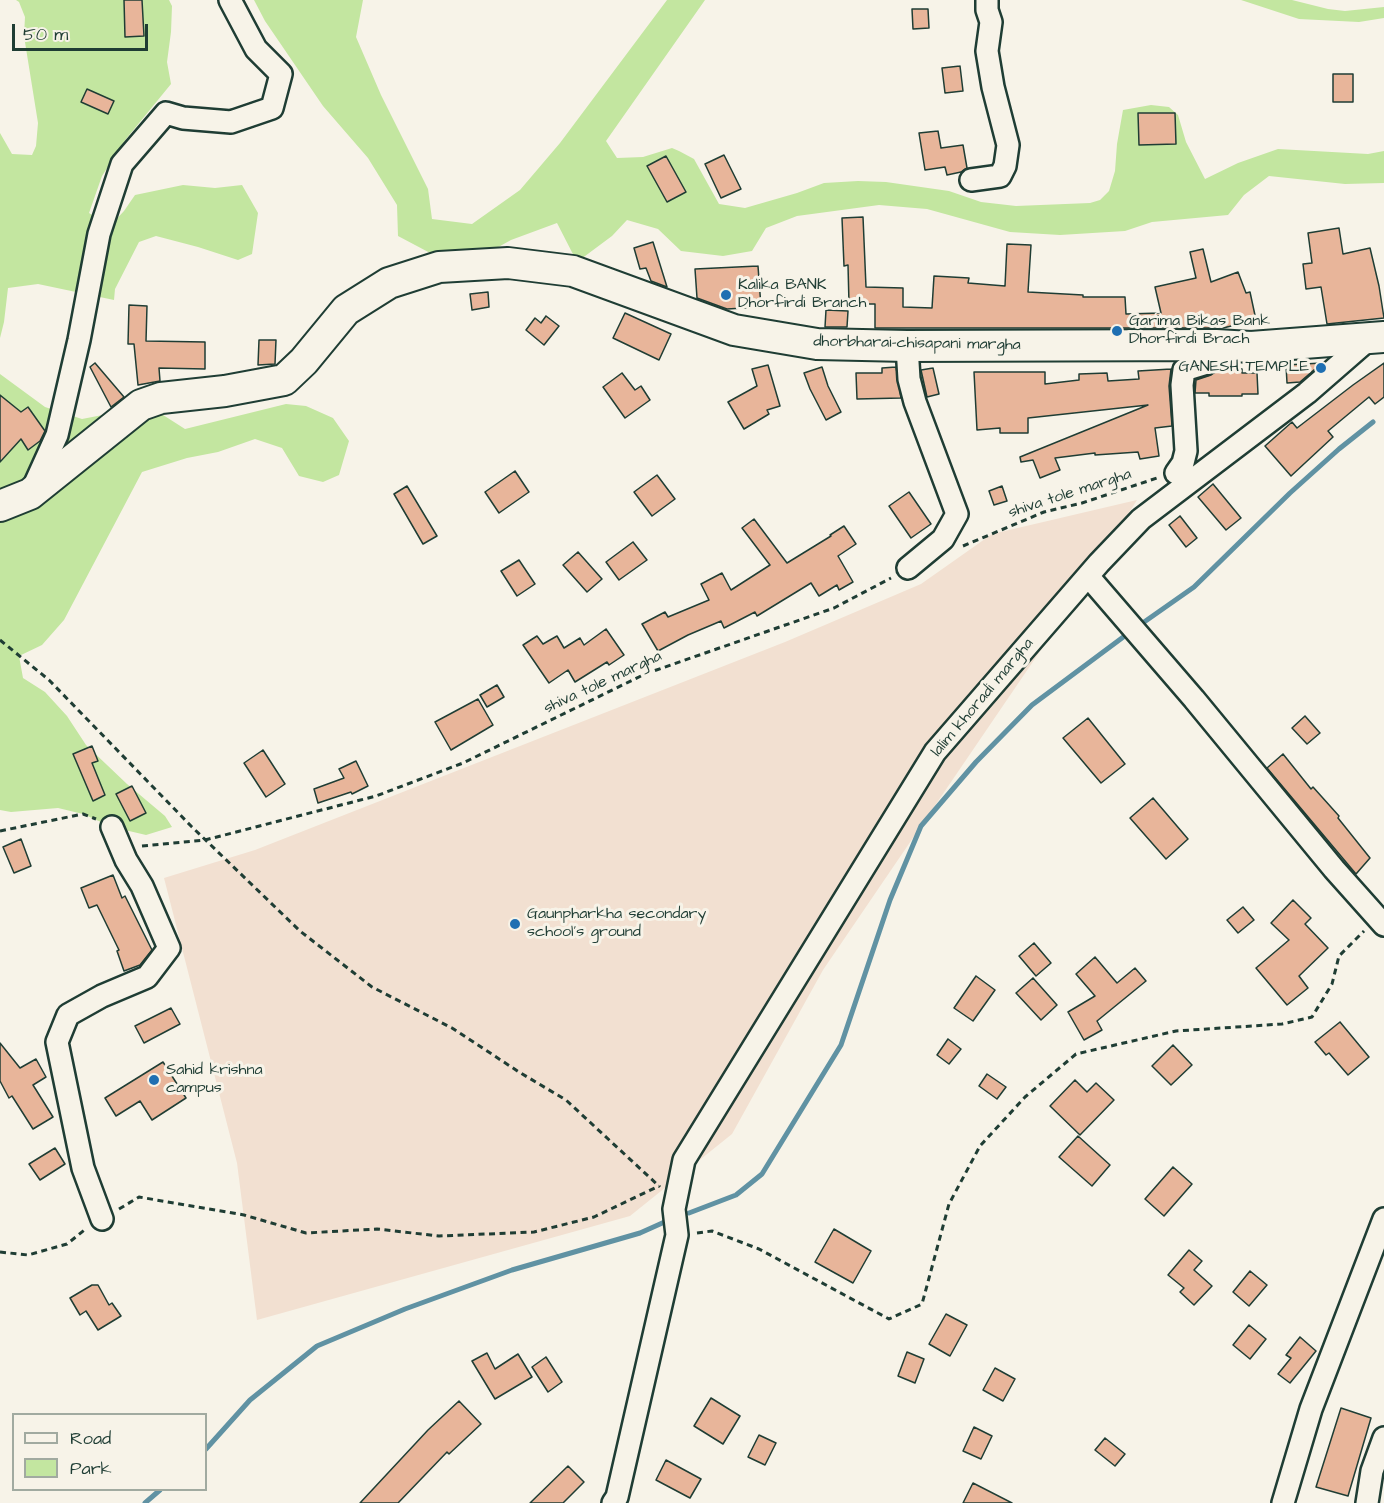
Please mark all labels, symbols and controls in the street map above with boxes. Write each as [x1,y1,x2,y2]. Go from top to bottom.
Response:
scale bar [15,12,152,50]
text: 50 m [23,22,68,47]
place label: Kalika BANK Dhorfirdi Branch [738,276,866,314]
marker: Kalika BANK Dhorfirdi Branch [719,288,733,302]
place label: Garima Bikas Bank Dhorfirdi Brach [1129,312,1270,350]
marker: Garima Bikas Bank Dhorfirdi Brach [1110,324,1124,338]
street label: dhorbharai-chisapani margha [813,333,1021,355]
place label: GANESH TEMPLE [1178,358,1309,378]
marker: GANESH TEMPLE [1314,361,1328,375]
street label: shiva tole margha [1006,465,1134,523]
street label: lalim khoradi margha [928,635,1038,761]
street label: shiva tole margha [541,647,665,719]
place label: Gaunpharkha secondary school's ground [527,905,706,943]
marker: Gaunpharkha secondary school's ground [508,917,522,931]
place label: Sahid krishna campus [166,1061,263,1099]
marker: Sahid krishna campus [147,1073,161,1087]
legend [12,1413,207,1491]
text: Road [70,1426,111,1451]
text: Park [70,1456,112,1481]

